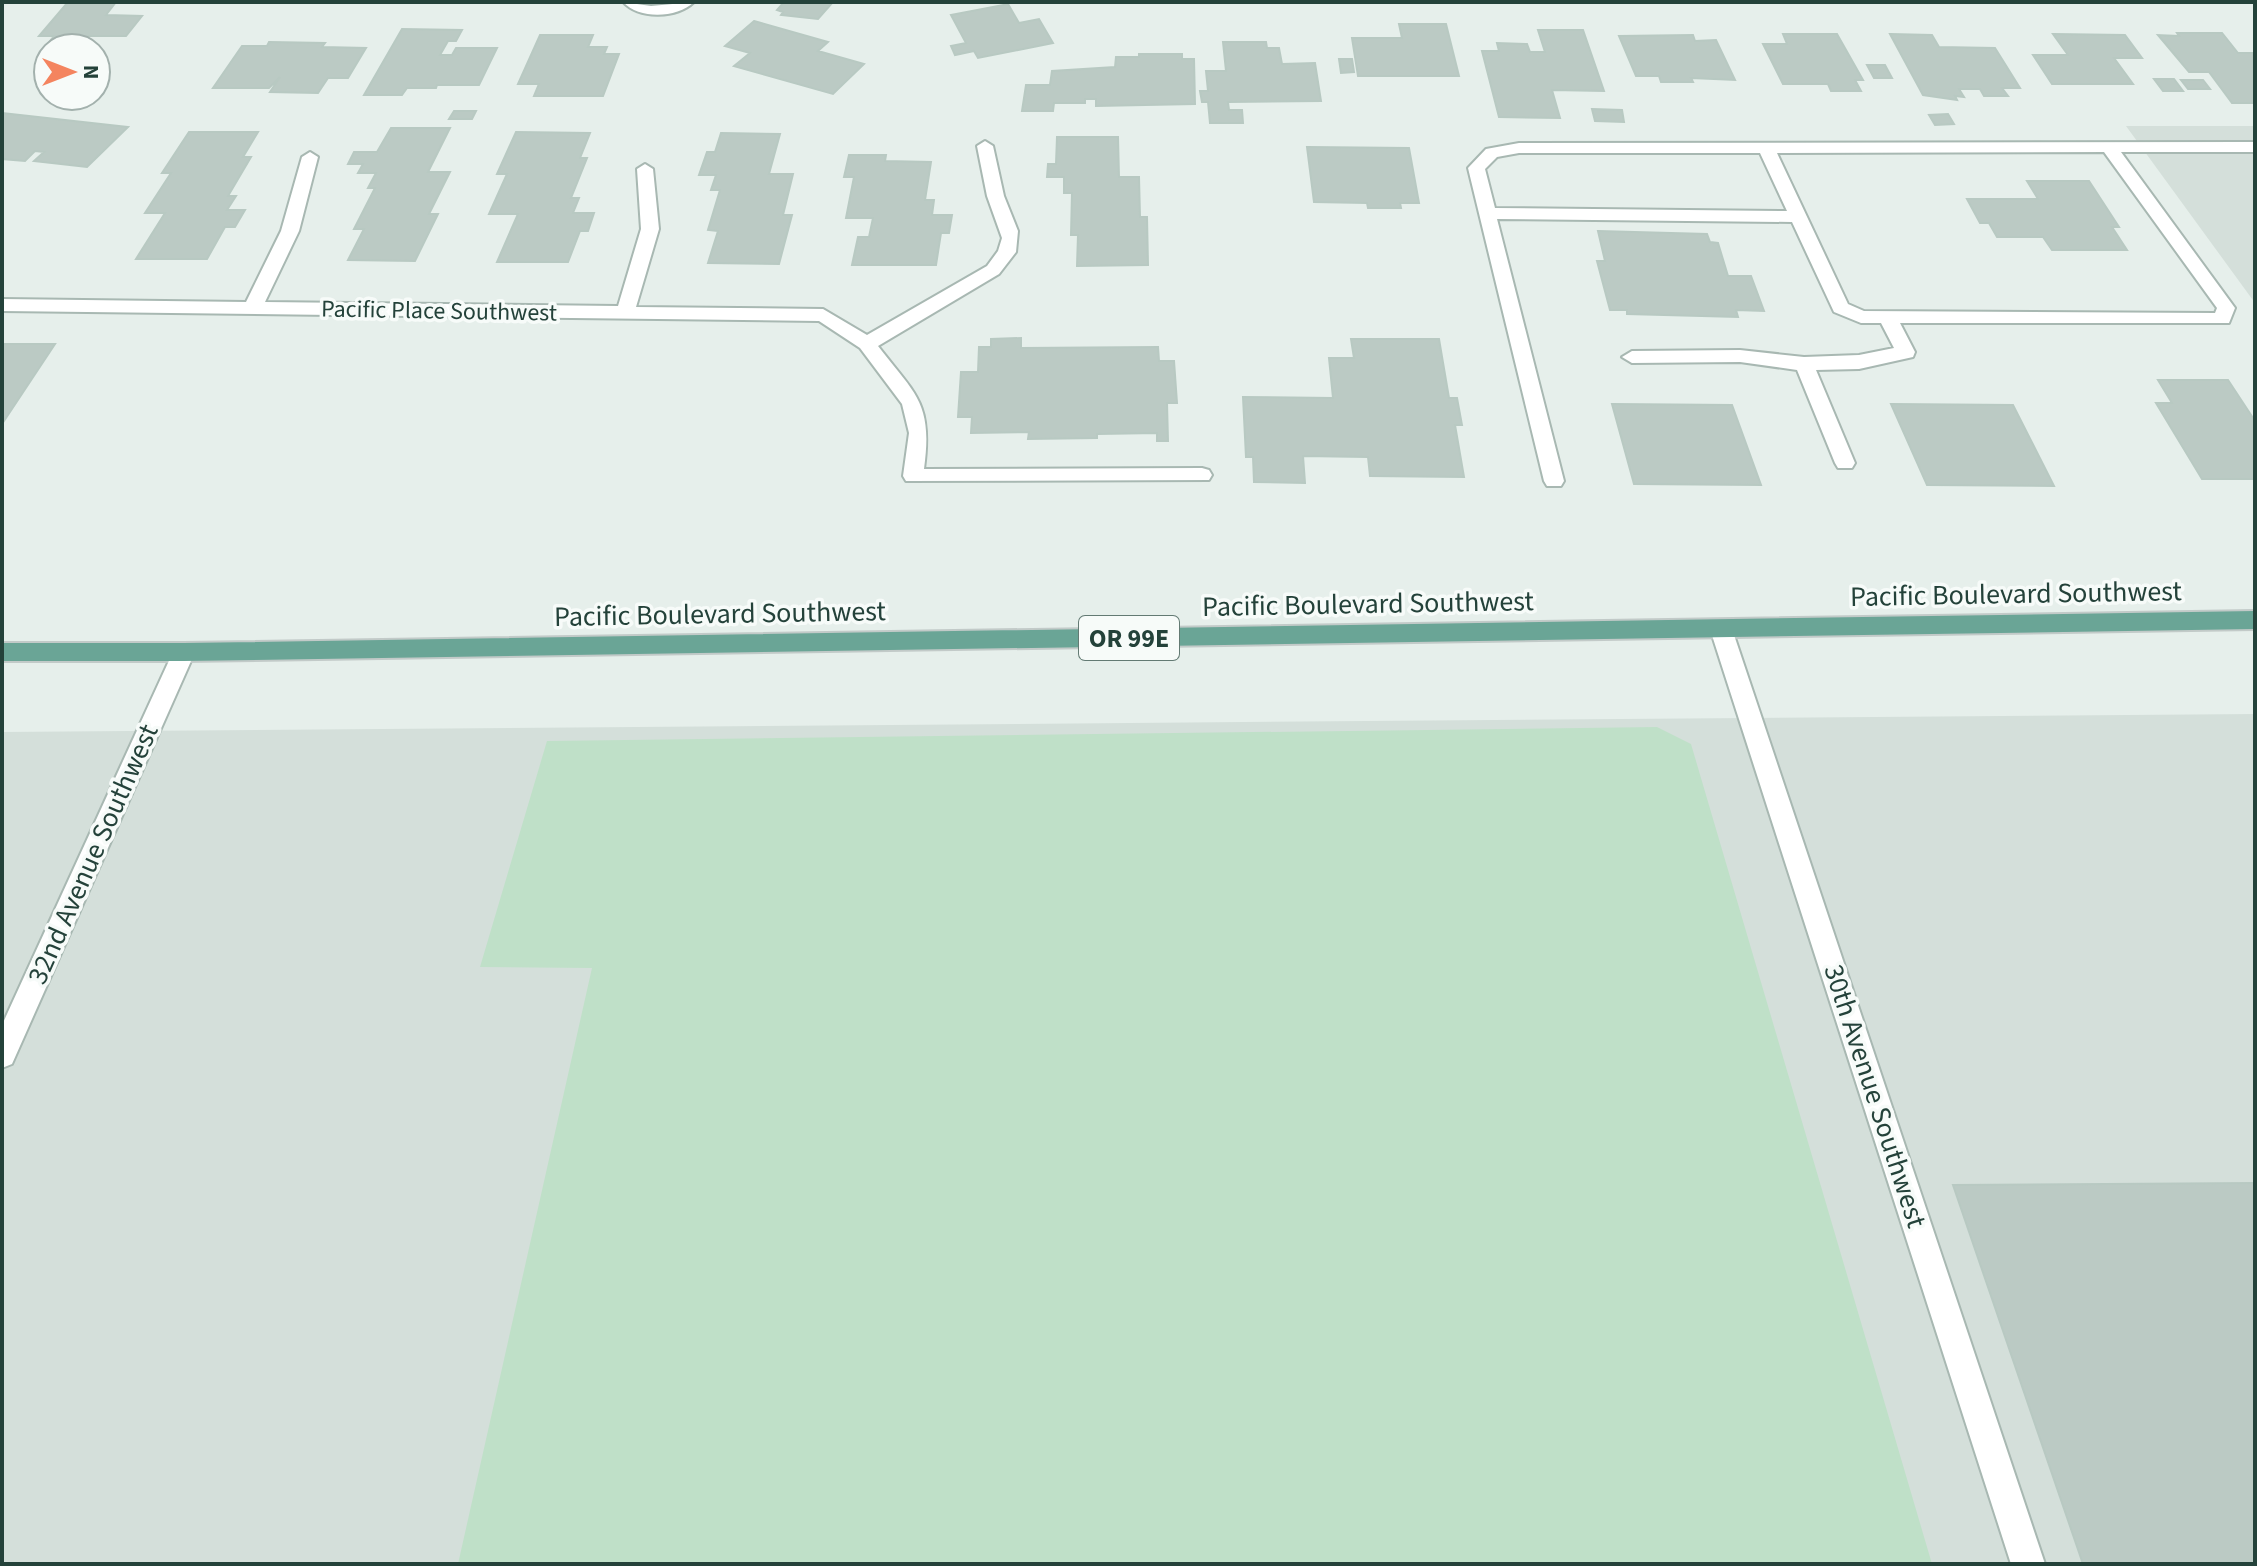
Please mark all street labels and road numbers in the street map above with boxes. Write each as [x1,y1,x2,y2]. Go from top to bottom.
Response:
street label: Pacific Place Southwest [321,291,557,331]
street label: Pacific Boulevard Southwest [1850,571,2183,617]
street label: Pacific Boulevard Southwest [1202,581,1535,627]
street label: Pacific Boulevard Southwest [554,591,887,637]
road number: OR 99E [1079,616,1179,660]
street label: 32nd Avenue Southwest [18,717,169,990]
street label: 30th Avenue Southwest [1814,959,1937,1233]

